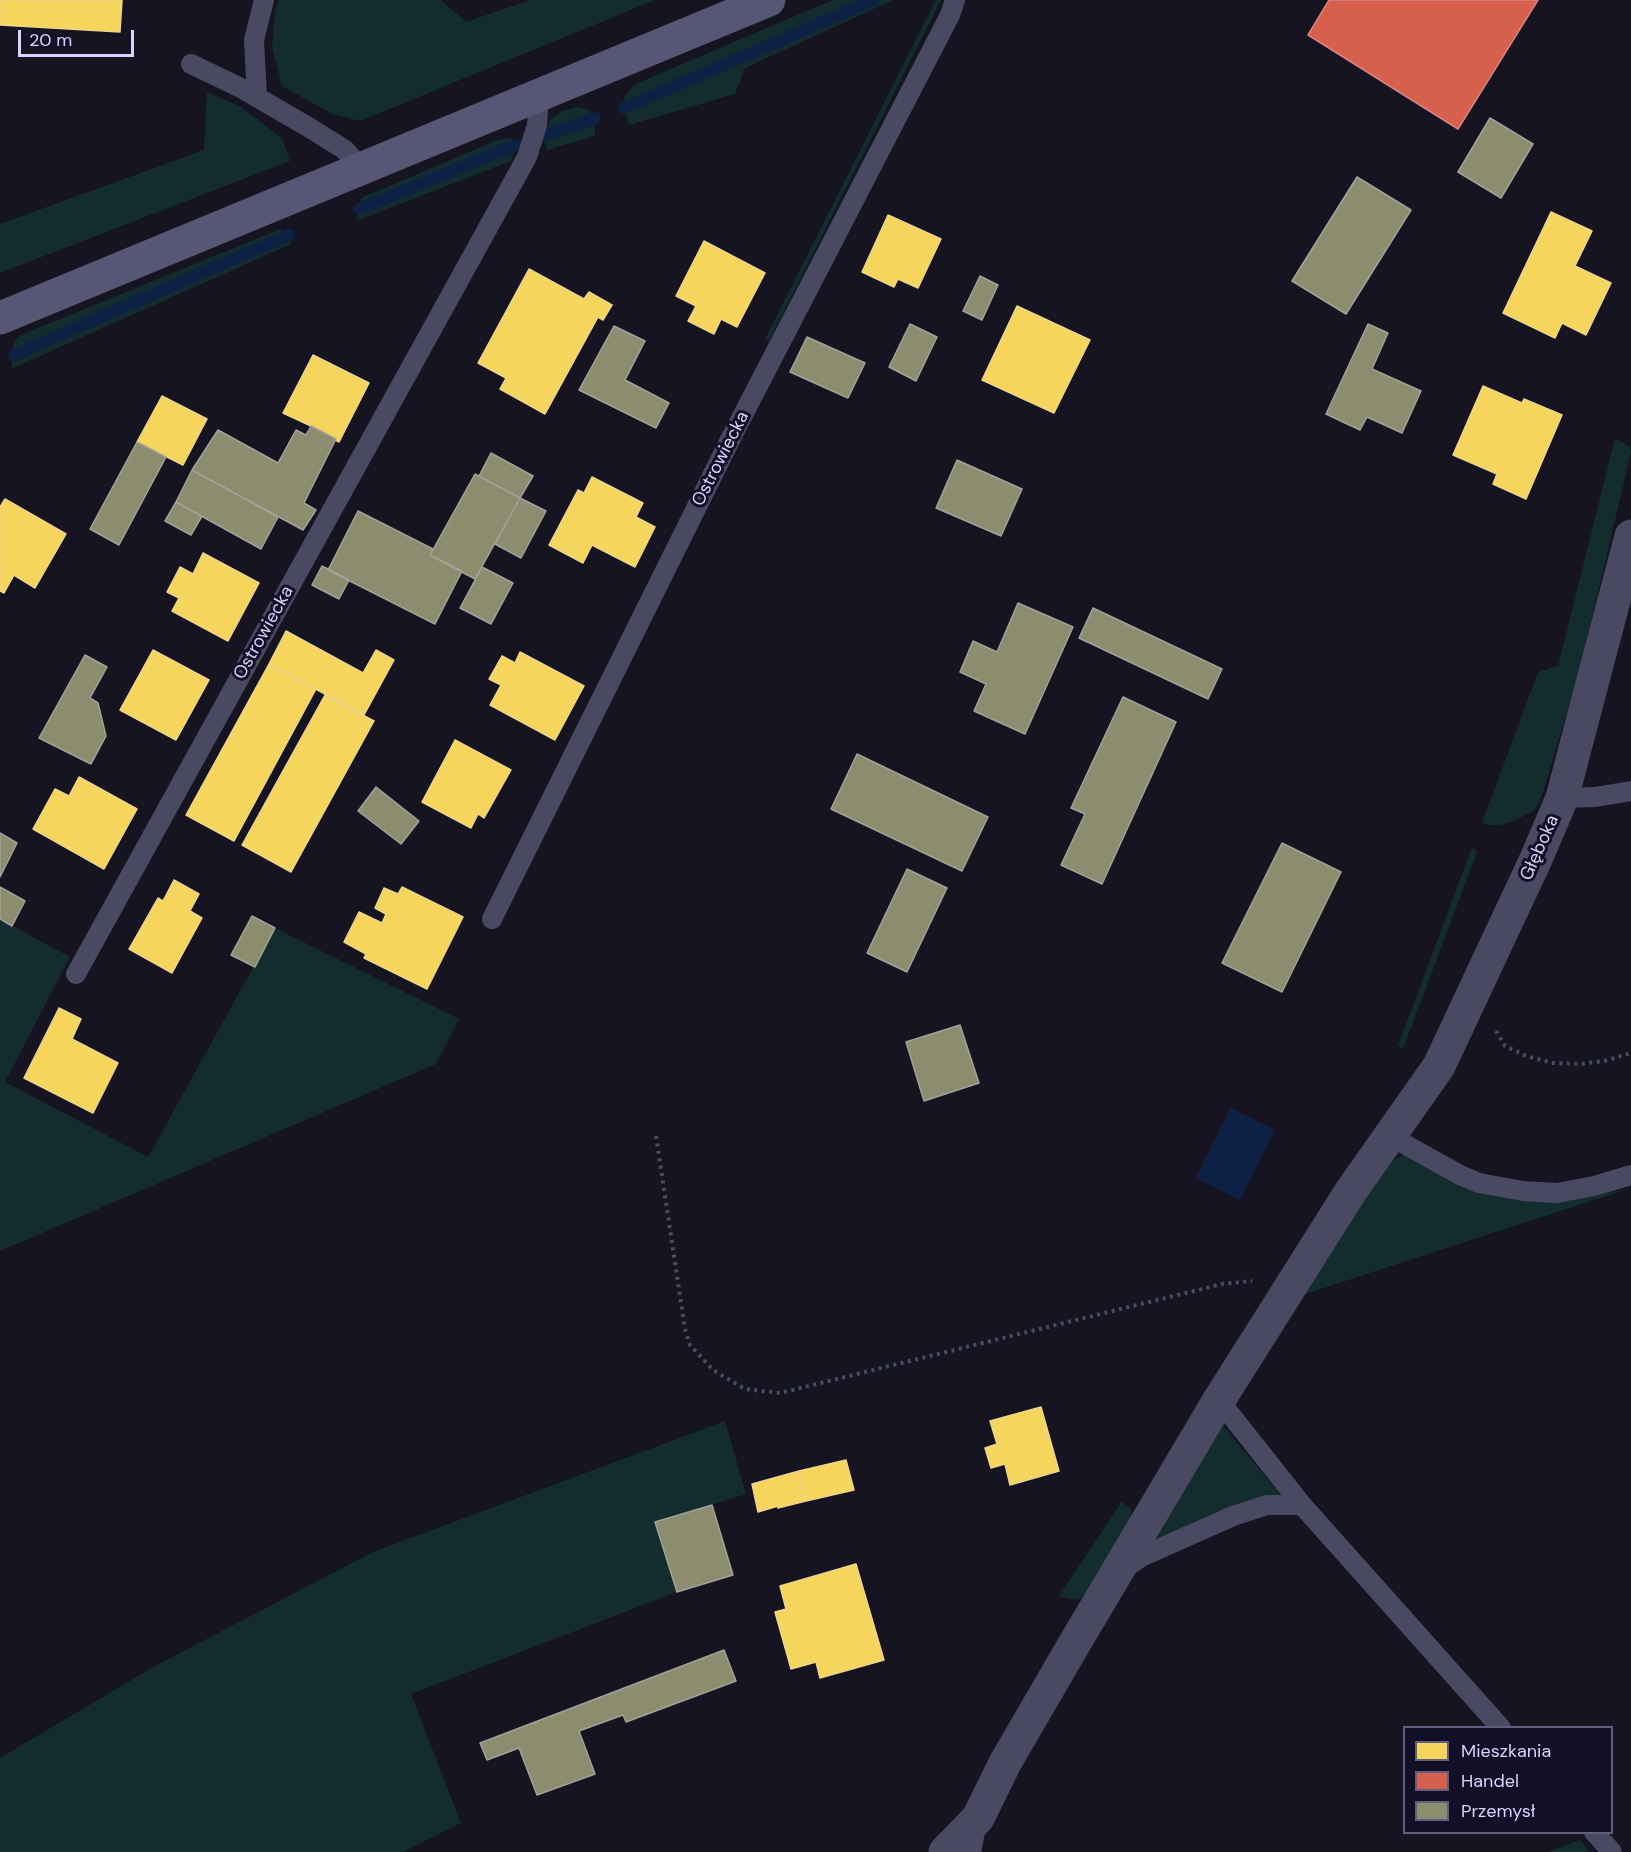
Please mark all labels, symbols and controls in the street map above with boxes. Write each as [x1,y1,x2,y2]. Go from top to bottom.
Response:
scale bar [21,18,136,56]
text: 20 m [29,28,72,52]
street label: Ostrowiecka [688,408,754,510]
street label: Ostrowiecka [229,582,299,684]
street label: Głęboka [1516,812,1564,884]
legend [1403,1726,1613,1834]
text: Mieszkania [1461,1739,1551,1763]
text: Handel [1461,1769,1519,1793]
text: Przemysł [1461,1799,1535,1823]

